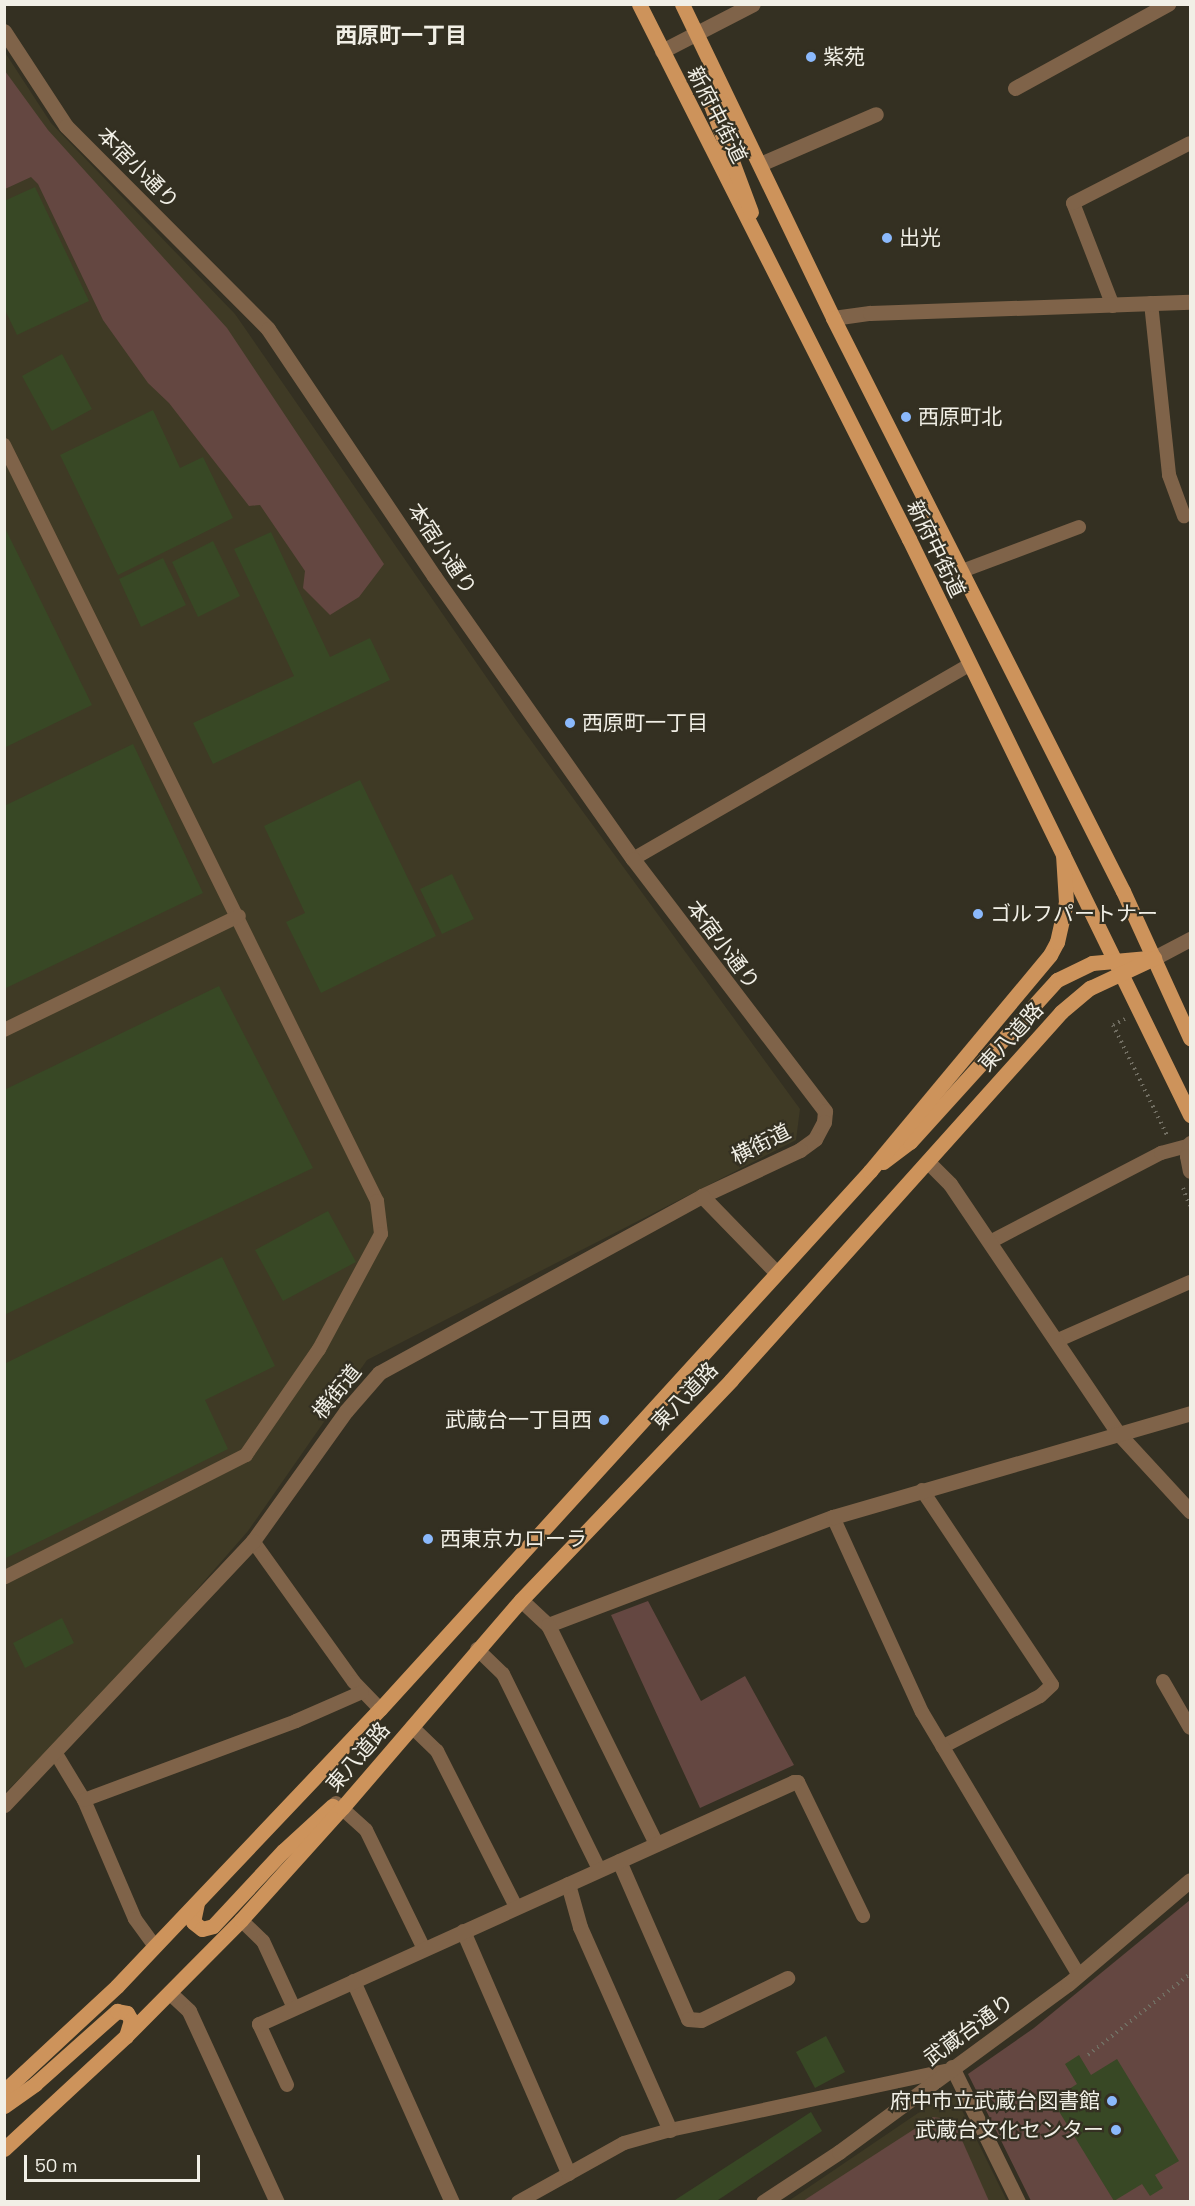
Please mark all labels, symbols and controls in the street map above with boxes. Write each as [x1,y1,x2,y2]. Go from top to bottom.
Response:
district label: 西原町一丁目 [335,23,467,49]
place label: 紫苑 [823,44,865,70]
marker: 紫苑 [804,50,818,64]
street label: 新府中街道 [682,63,752,167]
street label: 本宿小通り [92,122,184,214]
place label: 出光 [899,225,941,251]
marker: 出光 [880,231,894,245]
place label: 西原町北 [918,404,1002,430]
marker: 西原町北 [899,410,913,424]
street label: 新府中街道 [902,496,970,602]
street label: 本宿小通り [402,498,482,600]
place label: 西原町一丁目 [582,710,708,736]
marker: 西原町一丁目 [563,716,577,730]
street label: 本宿小通り [681,895,765,995]
place label: ゴルフパートナー [990,901,1158,927]
marker: ゴルフパートナー [971,907,985,921]
street label: 東八道路 [974,997,1048,1077]
street label: 横街道 [727,1118,795,1170]
street label: 東八道路 [647,1357,723,1435]
street label: 横街道 [307,1360,367,1424]
place label: 武蔵台一丁目西 [445,1407,592,1433]
marker: 武蔵台一丁目西 [597,1413,611,1427]
place label: 西東京カローラ [440,1526,587,1552]
marker: 西東京カローラ [421,1532,435,1546]
street label: 東八道路 [321,1717,395,1797]
street label: 武蔵台通り [919,1989,1019,2071]
place label: 府中市立武蔵台図書館 [890,2088,1100,2114]
marker: 府中市立武蔵台図書館 [1105,2094,1119,2108]
place label: 武蔵台文化センター [915,2117,1104,2143]
marker: 武蔵台文化センター [1109,2123,1123,2137]
scale bar [27,2143,202,2181]
text: 50 m [35,2154,77,2177]

